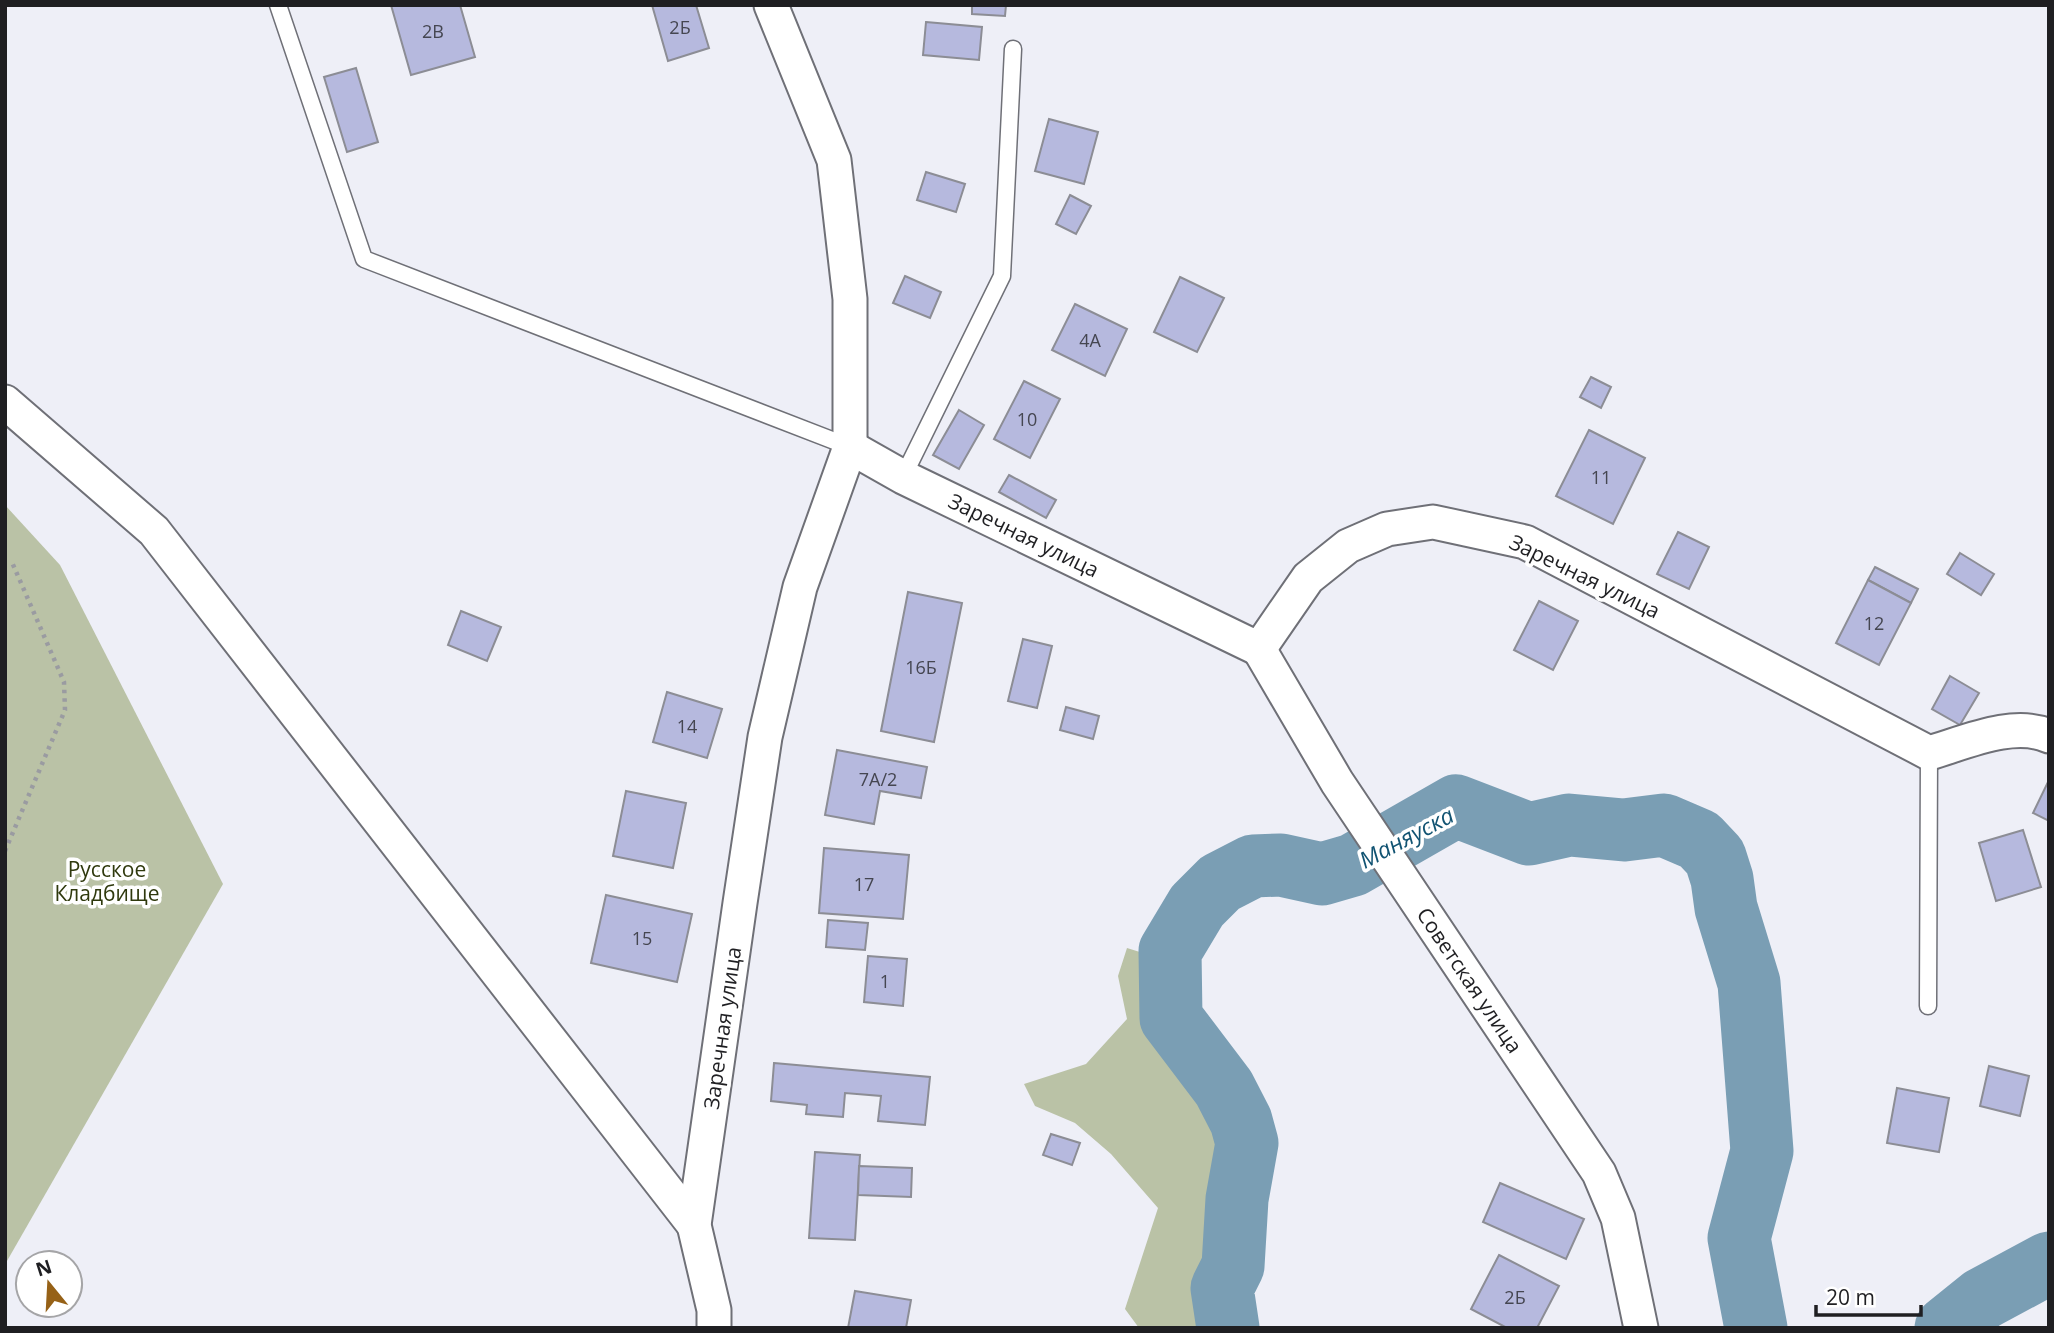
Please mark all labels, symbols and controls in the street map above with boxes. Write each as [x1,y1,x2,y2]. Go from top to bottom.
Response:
house number: 2Б [669,15,691,39]
house number: 2В [422,19,444,43]
house number: 4А [1079,328,1101,352]
house number: 10 [1017,407,1037,431]
house number: 11 [1591,465,1611,489]
street label: Заречная улица [944,486,1104,584]
street label: Заречная улица [1505,527,1665,625]
house number: 12 [1864,611,1884,635]
house number: 16Б [905,655,937,679]
house number: 14 [677,714,697,738]
house number: 7А/2 [859,767,897,791]
water label: Маняуска [1353,799,1459,875]
park label: Русское Кладбище [54,855,160,907]
house number: 17 [854,872,874,896]
street label: Советская улица [1411,902,1529,1058]
house number: 15 [632,926,652,950]
street label: Заречная улица [697,945,747,1111]
house number: 1 [880,969,890,993]
north arrow [14,1249,84,1319]
text: N [32,1253,55,1283]
scale bar [1816,1274,1921,1318]
text: 20 m [1826,1283,1875,1311]
house number: 2Б [1504,1285,1526,1309]

